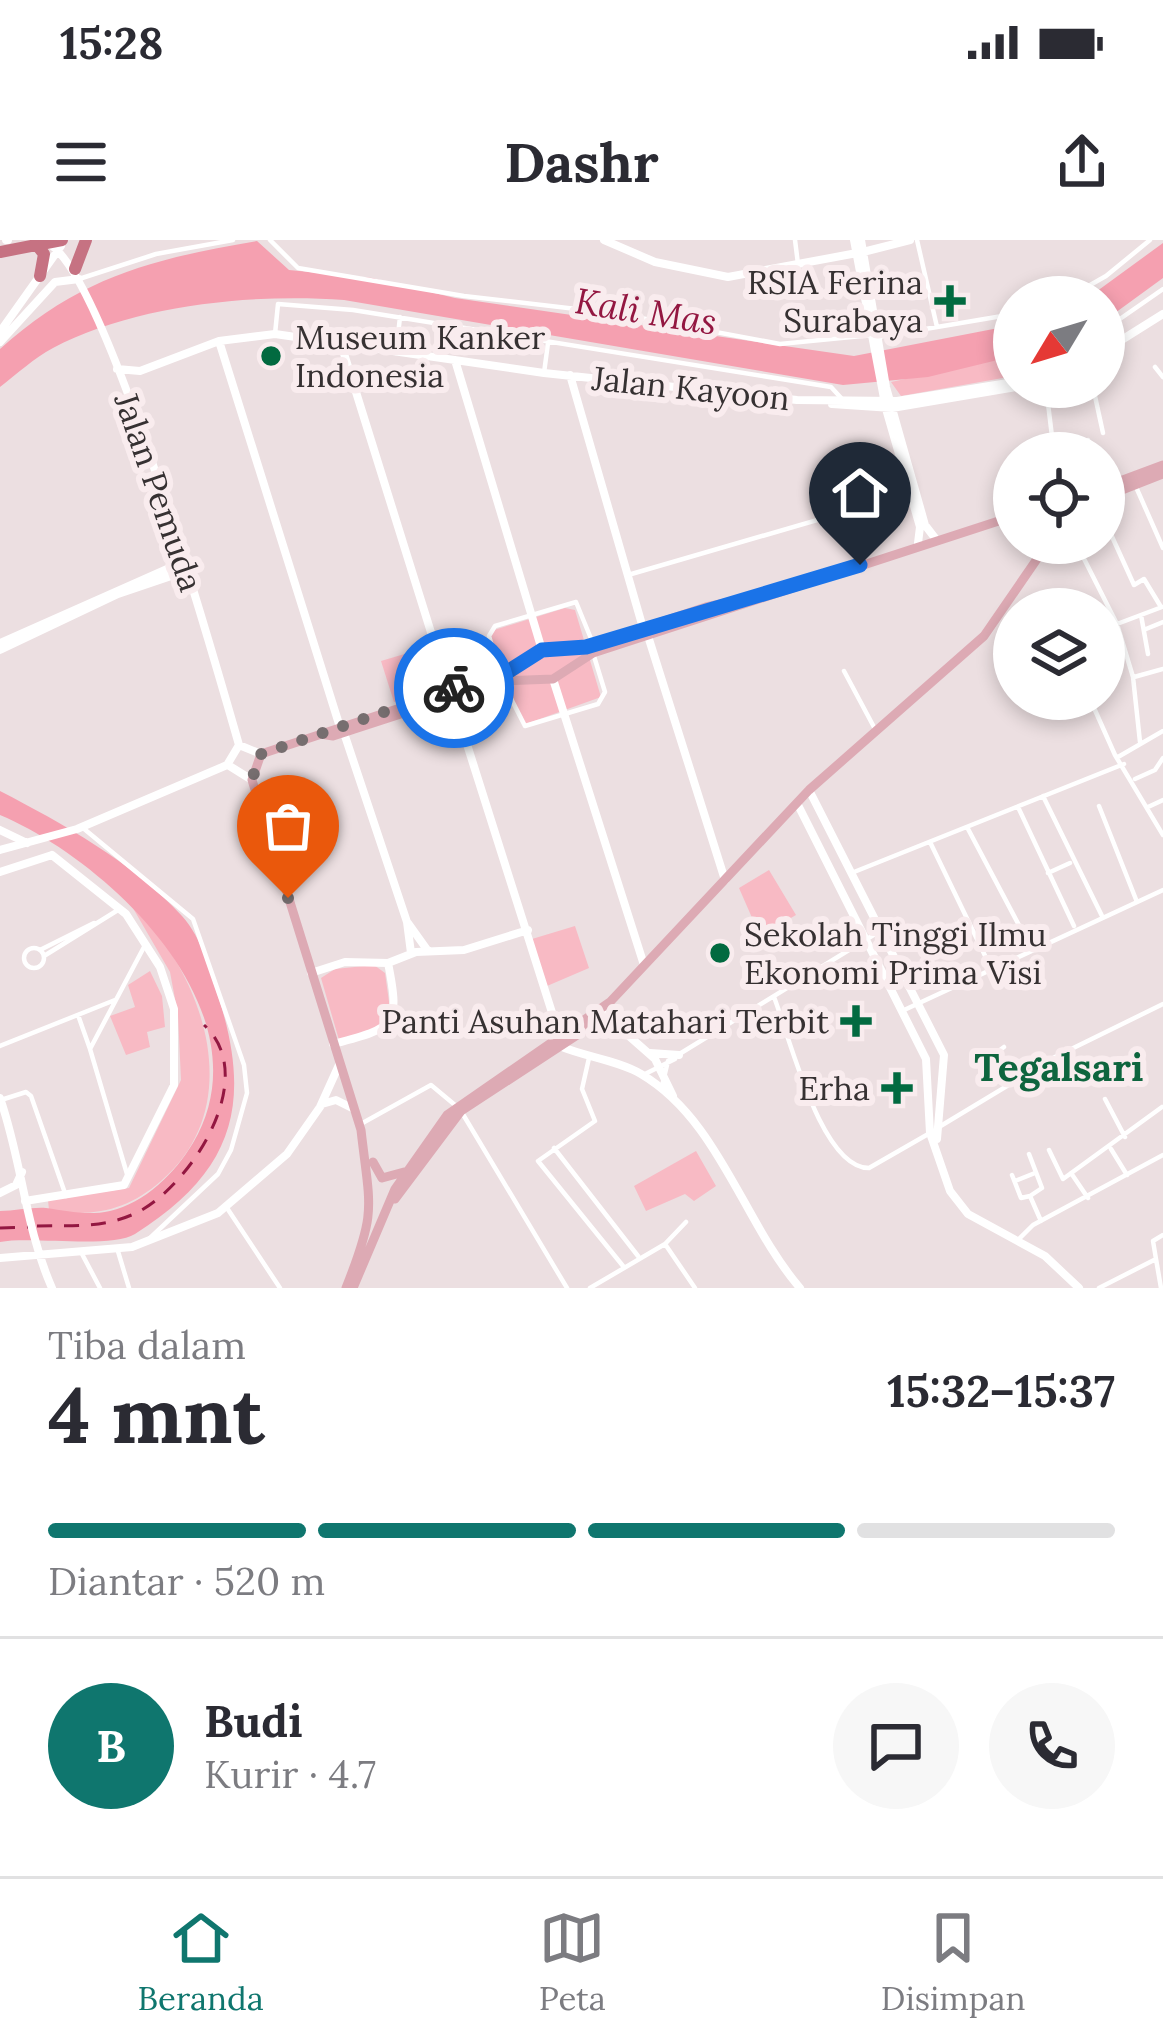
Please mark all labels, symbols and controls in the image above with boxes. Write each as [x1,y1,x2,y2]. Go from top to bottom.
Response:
text: 15:28 [60,14,164,71]
text: Dashr [504,128,659,197]
icon: menu [48,129,114,195]
icon: share [1049,129,1115,195]
place label: RSIA Ferina Surabaya [747,261,923,341]
north arrow [993,276,1125,408]
map controls [993,276,1125,720]
water label: Kali Mas [572,277,720,345]
marker: RSIA Ferina Surabaya [934,285,966,317]
place label: Museum Kanker Indonesia [295,316,546,396]
marker: Museum Kanker Indonesia [258,343,284,369]
street label: Jalan Kayoon [589,357,792,419]
street label: Jalan Pemuda [105,386,213,597]
button: locate [993,432,1125,564]
pin [809,442,911,565]
icon: home [827,460,893,526]
button: layers [993,588,1125,720]
courier [394,628,514,748]
icon: bike [421,655,487,721]
pin [237,775,339,898]
icon: bag [255,793,321,859]
place label: Sekolah Tinggi Ilmu Ekonomi Prima Visi [744,913,1047,993]
marker: Sekolah Tinggi Ilmu Ekonomi Prima Visi [707,940,733,966]
place label: Panti Asuhan Matahari Terbit [381,1000,829,1042]
marker: Panti Asuhan Matahari Terbit [840,1005,872,1037]
district label: Tegalsari [974,1042,1144,1092]
place label: Erha [799,1067,870,1109]
marker: Erha [881,1072,913,1104]
text: Tiba dalam [48,1320,246,1370]
text: 15:32–15:37 [887,1362,1115,1419]
text: 4 mnt [48,1365,264,1464]
text: Diantar · 520 m [48,1556,325,1606]
button: chat [833,1683,959,1809]
button: phone [989,1683,1115,1809]
text: Budi [204,1692,303,1749]
text: B [96,1717,126,1774]
text: Kurir · 4.7 [204,1749,376,1799]
tab: Beranda [137,1905,264,2019]
tab: Peta [539,1905,606,2019]
tab: Disimpan [881,1905,1025,2019]

